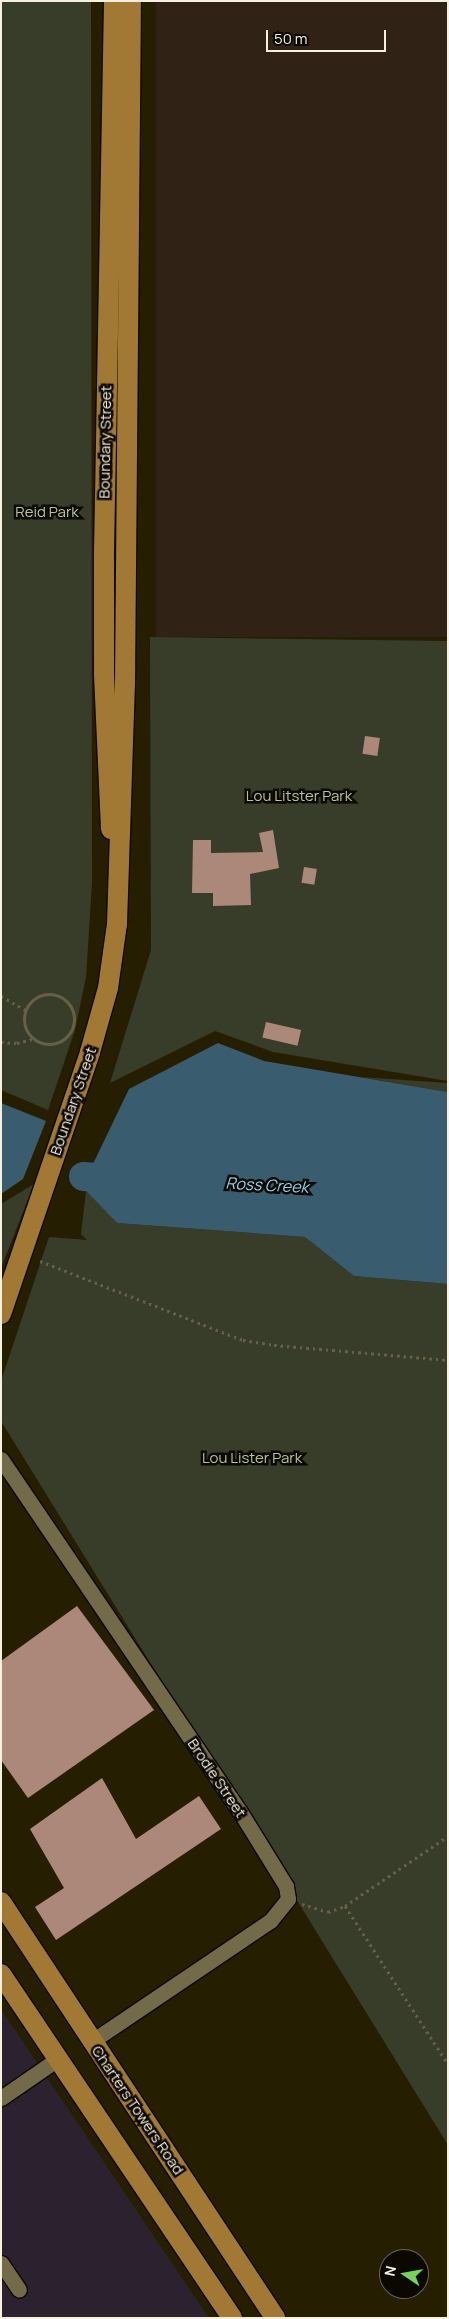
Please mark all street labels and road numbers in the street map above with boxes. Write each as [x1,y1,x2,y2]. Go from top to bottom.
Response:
street label: Boundary Street [95,385,115,499]
street label: Boundary Street [46,1044,100,1158]
street label: Brodie Street [184,1735,250,1821]
street label: Charters Towers Road [88,2042,188,2178]

